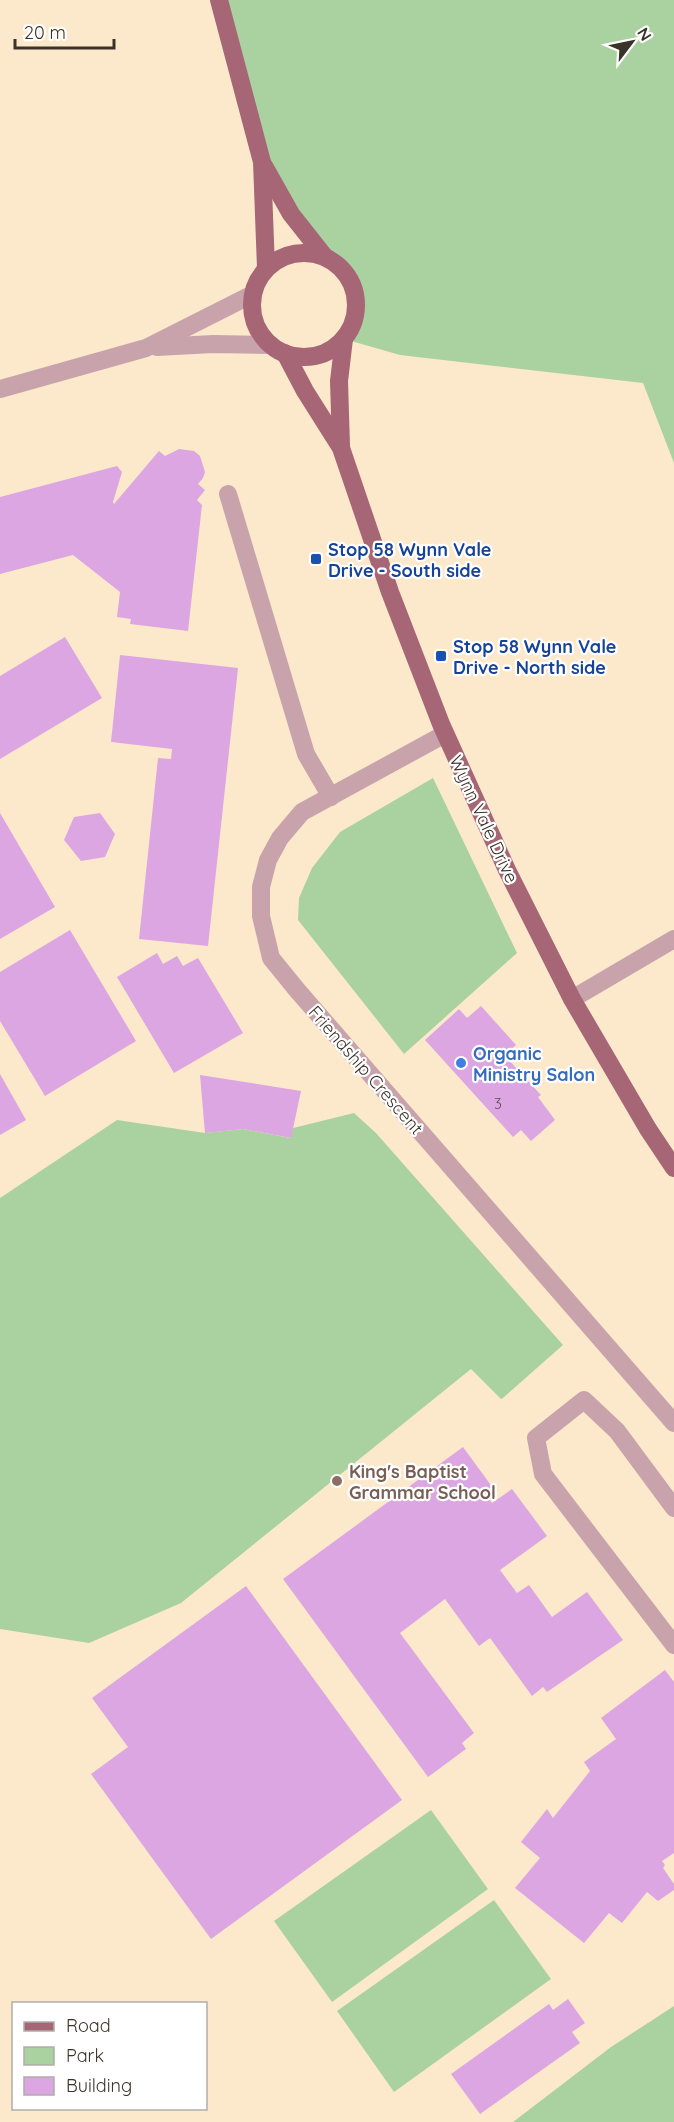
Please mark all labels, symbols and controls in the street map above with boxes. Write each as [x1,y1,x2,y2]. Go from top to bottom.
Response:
scale bar [15,12,114,50]
north arrow [602,12,662,72]
text: 20 m [24,21,66,44]
text: N [633,24,656,44]
place label: Stop 58 Wynn Vale Drive - South side [328,538,491,582]
marker: Stop 58 Wynn Vale Drive - South side [309,552,323,566]
place label: Stop 58 Wynn Vale Drive - North side [453,635,616,679]
marker: Stop 58 Wynn Vale Drive - North side [434,649,448,663]
street label: Wynn Vale Drive [444,751,524,887]
street label: Friendship Crescent [304,1001,428,1139]
place label: Organic Ministry Salon [473,1042,595,1086]
marker: Organic Ministry Salon [454,1056,468,1070]
house number: 3 [494,1094,502,1113]
place label: King's Baptist Grammar School [349,1460,496,1504]
marker: King's Baptist Grammar School [330,1474,344,1488]
legend [12,2002,207,2110]
text: Road [66,2014,111,2037]
text: Park [66,2044,104,2067]
text: Building [66,2074,132,2097]

